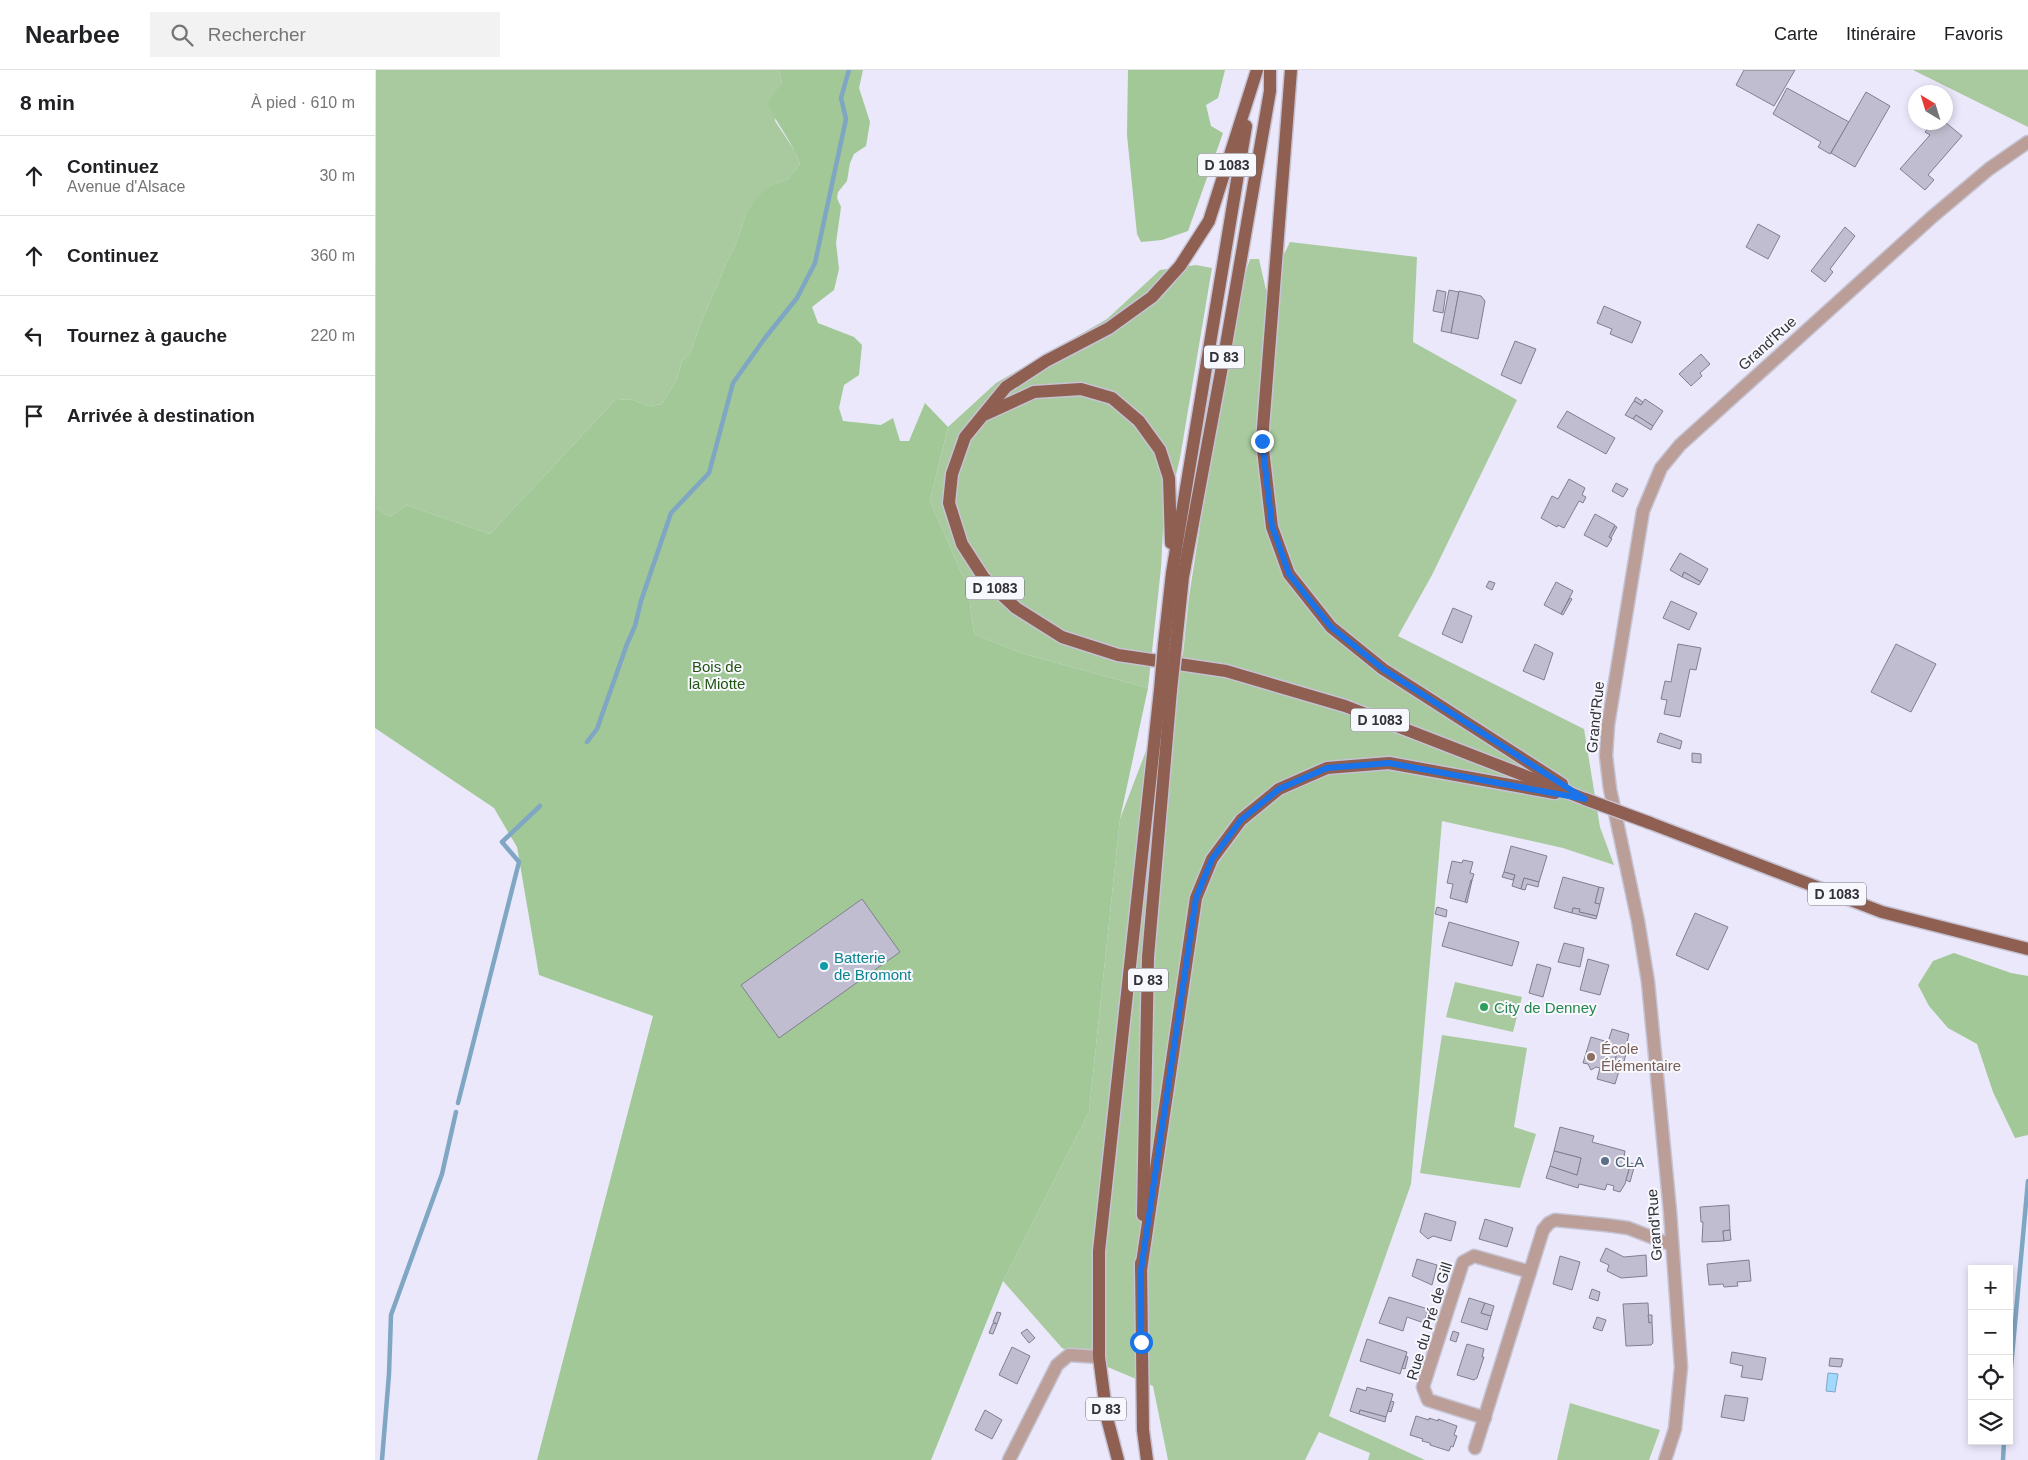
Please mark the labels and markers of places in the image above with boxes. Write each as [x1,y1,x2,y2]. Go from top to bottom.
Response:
place label: Batterie de Bromont [834,949,912,983]
marker: Batterie de Bromont [818,960,830,972]
place label: City de Denney [1494,999,1597,1016]
marker: City de Denney [1478,1001,1490,1013]
place label: École Élémentaire [1601,1040,1681,1074]
marker: École Élémentaire [1585,1051,1597,1063]
place label: CLA [1615,1153,1644,1170]
marker: CLA [1599,1155,1611,1167]

